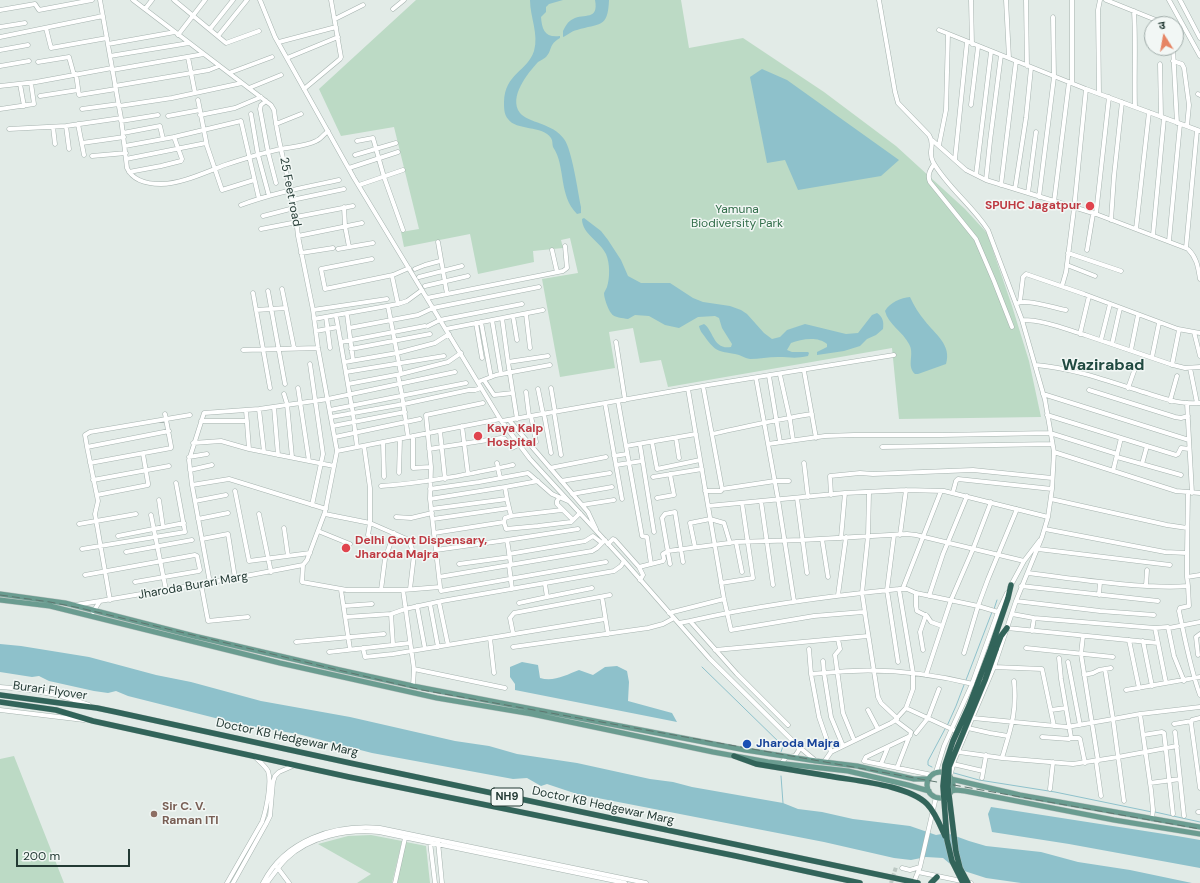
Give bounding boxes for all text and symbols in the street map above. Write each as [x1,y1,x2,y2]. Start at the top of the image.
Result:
north arrow [1144,16,1184,56]
text: उ [1157,18,1166,33]
street label: 25 Feet road [276,156,304,228]
place label: SPUHC Jagatpur [985,199,1081,213]
marker: SPUHC Jagatpur [1084,200,1096,212]
park label: Yamuna Biodiversity Park [691,203,783,231]
district label: Wazirabad [1061,356,1145,376]
place label: Kaya Kalp Hospital [487,422,543,450]
marker: Kaya Kalp Hospital [472,430,484,442]
place label: Delhi Govt Dispensary, Jharoda Majra [355,534,487,562]
marker: Delhi Govt Dispensary, Jharoda Majra [340,542,352,554]
street label: Jharoda Burari Marg [137,569,249,603]
street label: Burari Flyover [12,679,88,703]
street label: Doctor KB Hedgewar Marg [215,716,359,760]
place label: Jharoda Majra [756,737,840,751]
marker: Jharoda Majra [741,738,753,750]
street label: Doctor KB Hedgewar Marg [531,784,675,828]
road number: NH9 [491,788,523,806]
place label: Sir C. V. Raman ITI [162,800,219,828]
marker: Sir C. V. Raman ITI [149,809,159,819]
scale bar [18,841,132,867]
text: 200 m [23,848,60,864]

